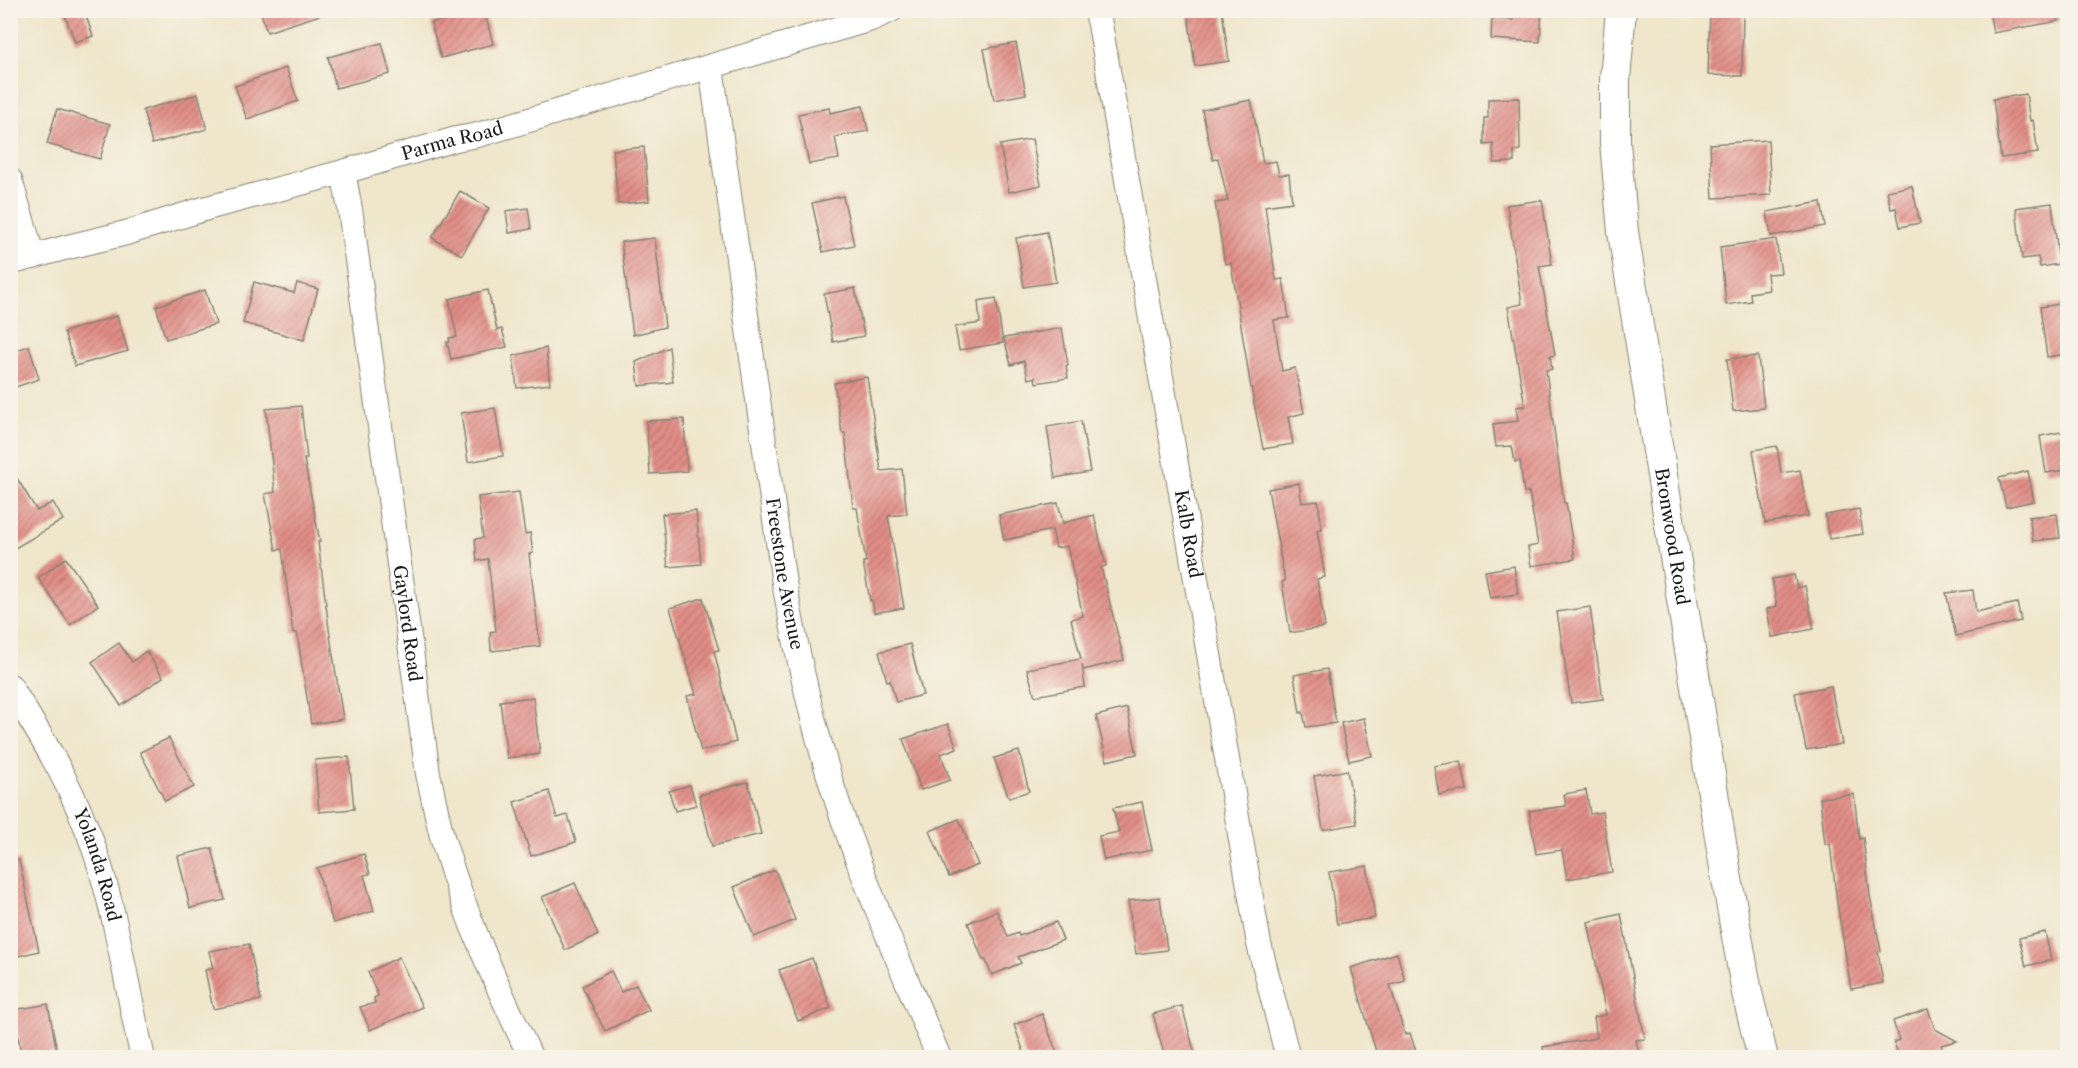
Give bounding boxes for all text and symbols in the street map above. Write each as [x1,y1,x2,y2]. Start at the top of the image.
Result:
street label: Parma Road [399,117,506,165]
street label: Bronwood Road [1650,466,1694,607]
street label: Kalb Road [1170,488,1207,580]
street label: Freestone Avenue [761,496,808,652]
street label: Gaylord Road [388,564,426,683]
street label: Yolanda Road [68,804,125,924]

